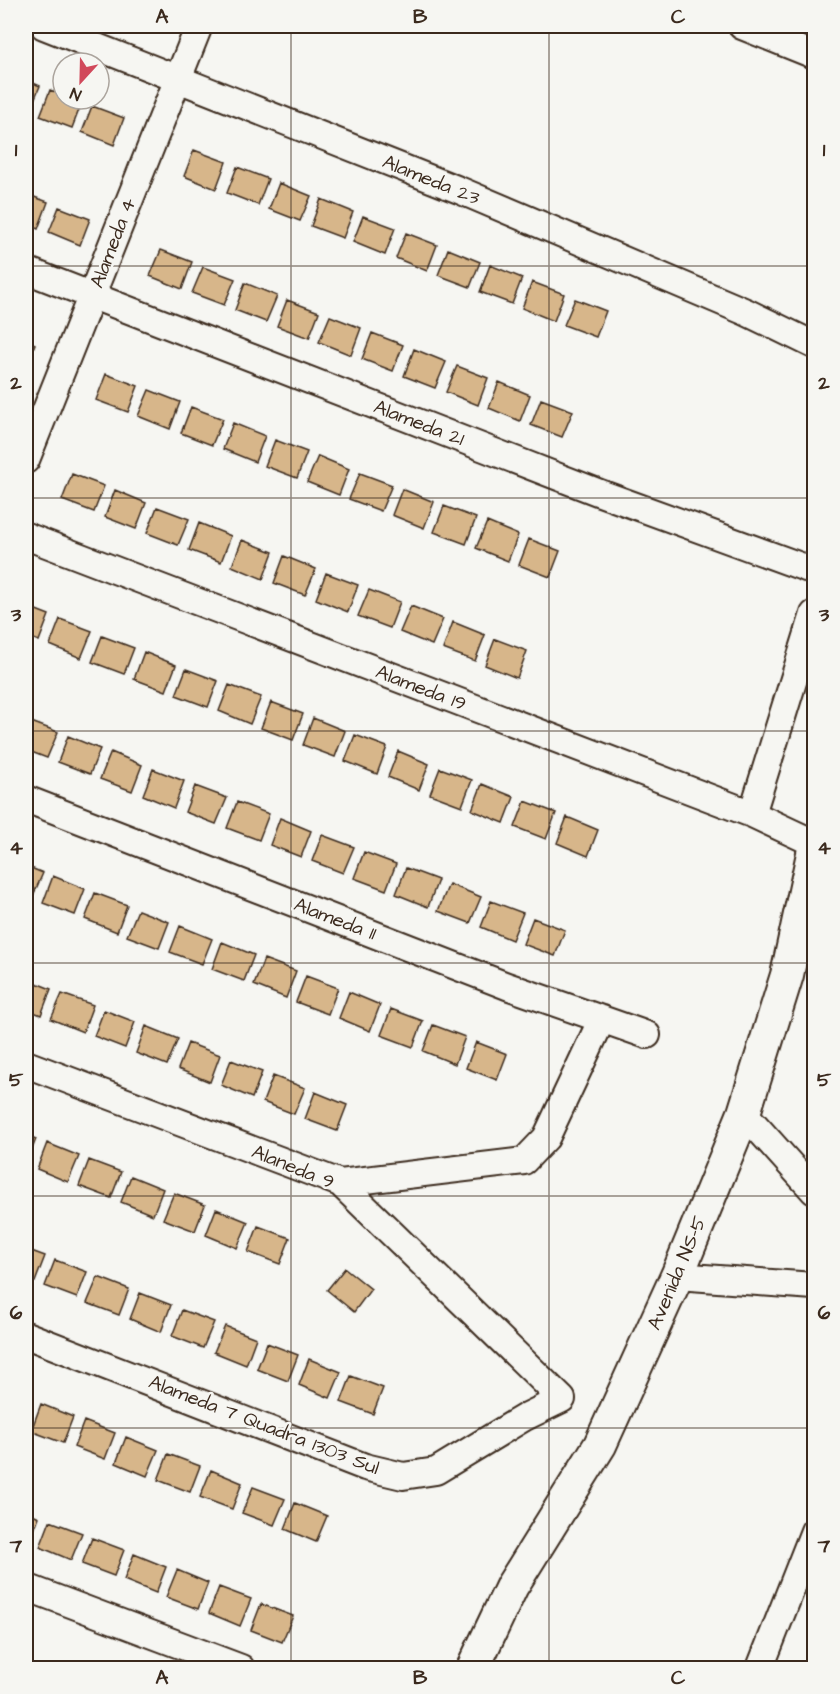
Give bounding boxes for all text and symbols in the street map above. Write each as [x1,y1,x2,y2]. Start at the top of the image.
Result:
text: A [156,3,169,31]
text: B [413,3,428,31]
text: C [671,3,686,31]
north arrow [51,51,111,111]
text: N [67,82,85,106]
text: 1 [15,136,18,164]
text: 1 [823,136,826,164]
street label: Alameda 23 [378,148,484,212]
street label: Alameda 4 [83,193,143,292]
text: 2 [9,369,22,397]
text: 2 [817,369,830,397]
street label: Alameda 21 [370,393,469,453]
text: 3 [10,601,22,629]
text: 3 [818,601,830,629]
street label: Alameda 19 [372,658,470,718]
text: 4 [9,834,23,862]
text: 4 [817,834,831,862]
street label: Alameda 11 [290,891,381,948]
text: 5 [9,1066,24,1094]
text: 5 [817,1066,832,1094]
street label: Alaneda 9 [248,1138,338,1196]
street label: Avenida NS-5 [640,1212,714,1334]
text: 6 [10,1299,23,1327]
text: 6 [818,1299,831,1327]
street label: Alameda 7 Quadra 1303 Sul [145,1368,383,1482]
text: 7 [9,1532,23,1560]
text: 7 [817,1532,831,1560]
text: A [156,1664,169,1692]
text: B [413,1664,428,1692]
text: C [671,1664,686,1692]

